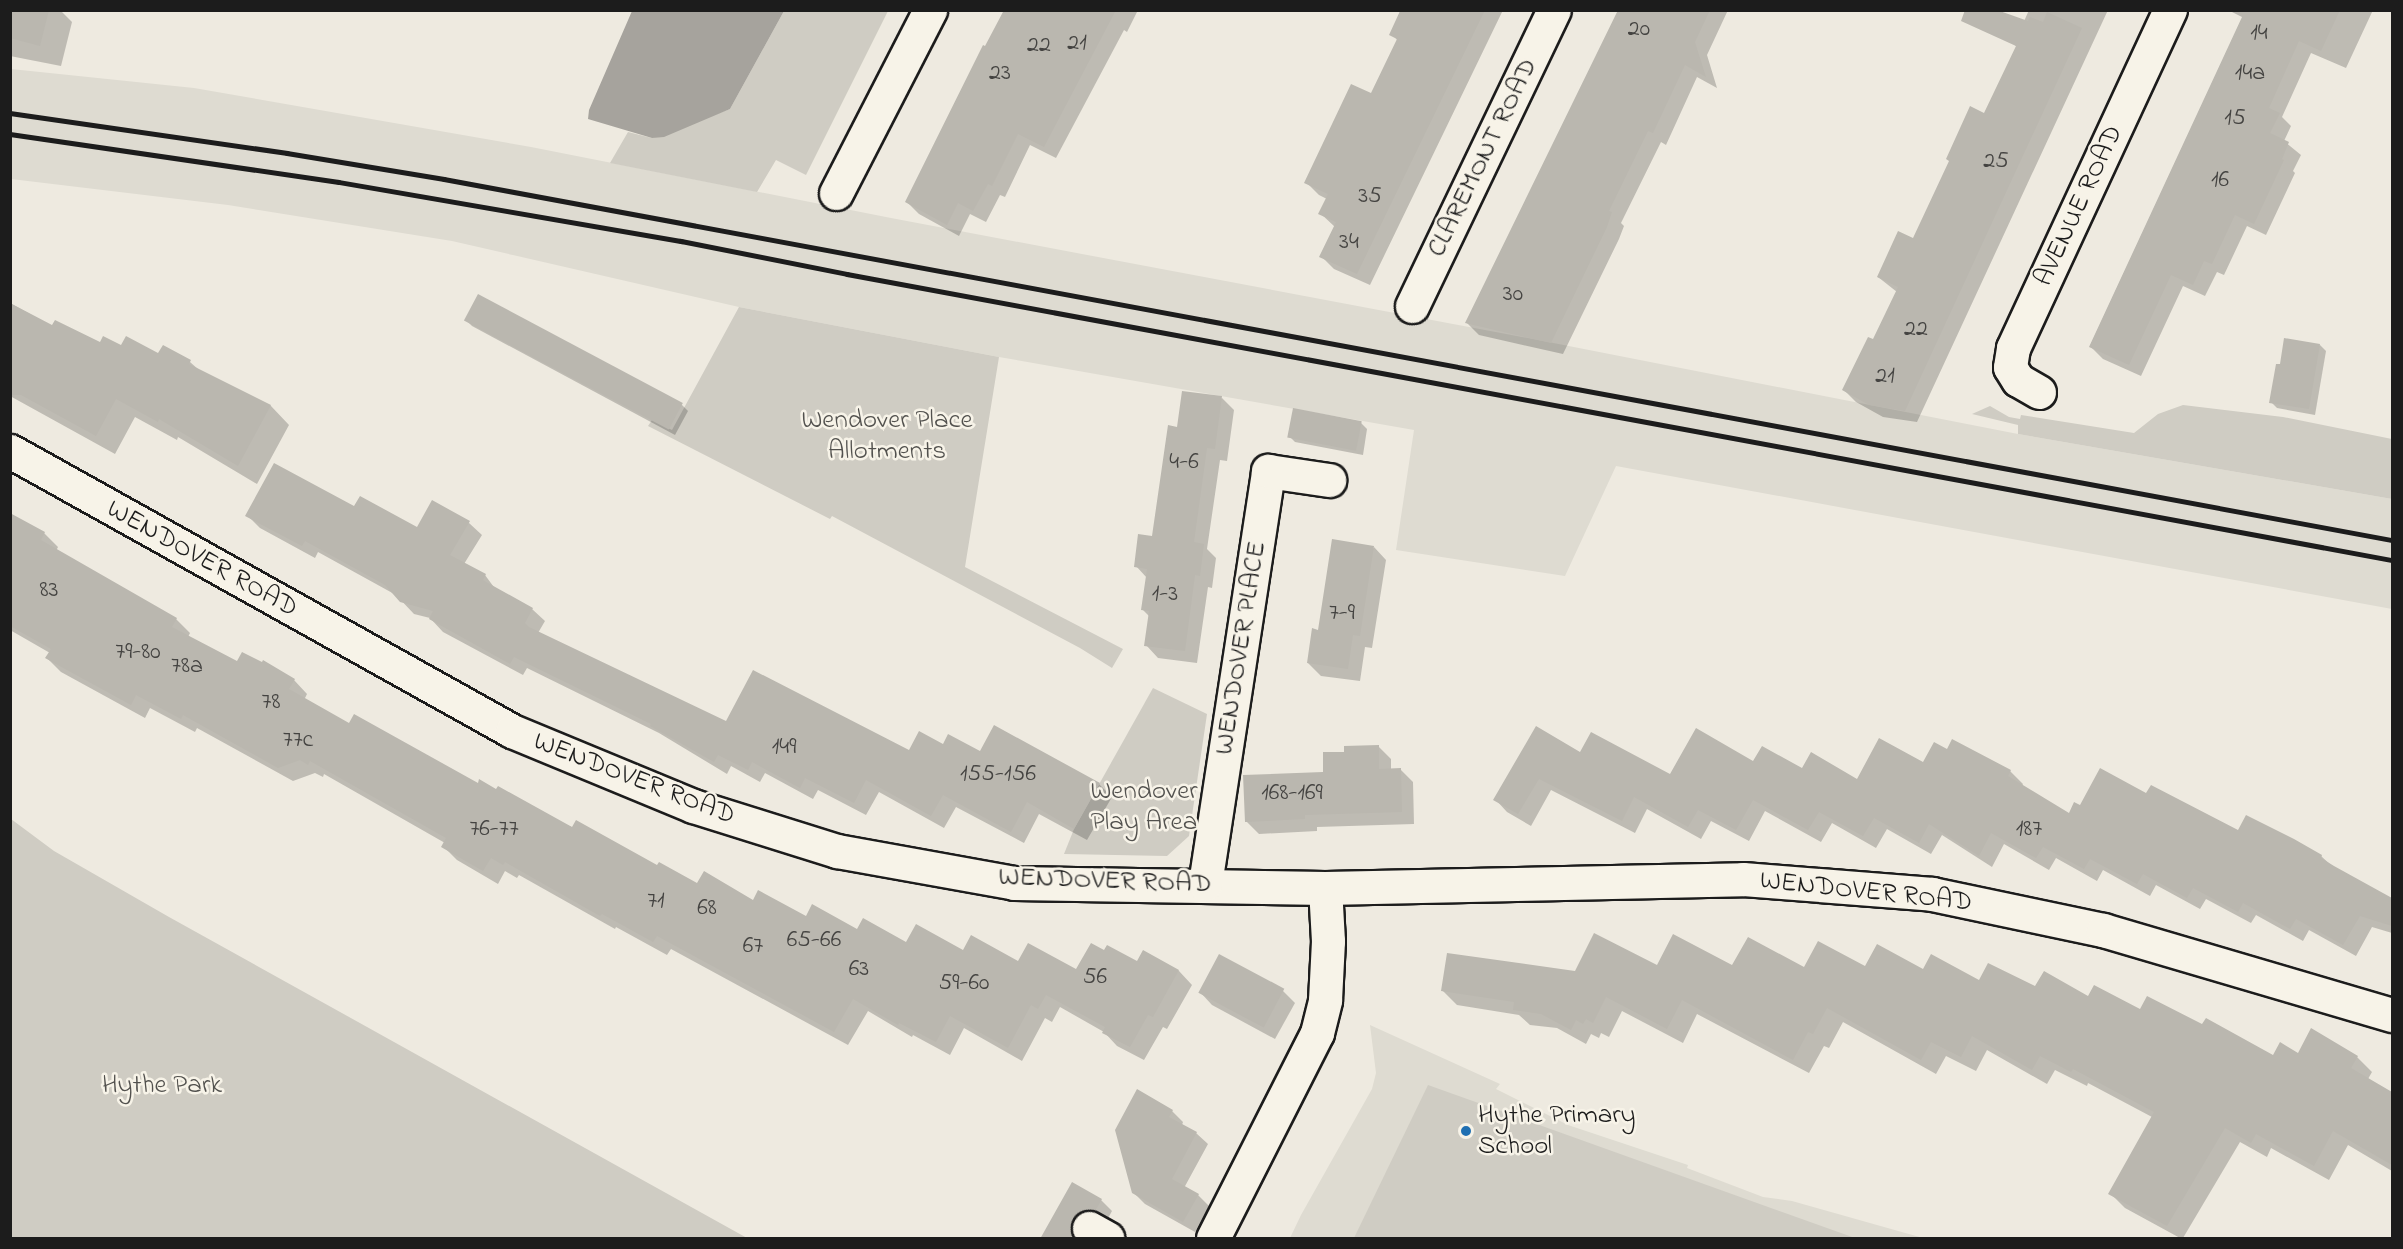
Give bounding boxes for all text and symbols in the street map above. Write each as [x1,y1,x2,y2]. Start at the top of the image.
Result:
house number: 20 [1628,16,1650,44]
house number: 14 [2250,20,2268,48]
house number: 21 [1067,30,1087,58]
house number: 22 [1027,32,1051,60]
street label: CLAREMONT ROAD [1421,54,1545,262]
house number: 23 [989,60,1011,88]
house number: 14a [2235,60,2265,88]
house number: 15 [2224,105,2246,133]
street label: AVENUE ROAD [2028,121,2130,291]
house number: 25 [1983,148,2009,176]
house number: 16 [2211,167,2229,195]
house number: 35 [1358,183,1382,211]
house number: 34 [1339,229,1359,257]
house number: 30 [1503,281,1523,309]
house number: 22 [1904,316,1928,344]
house number: 21 [1875,363,1895,391]
park label: Wendover Place Allotments [801,404,973,467]
house number: 4-6 [1169,449,1199,477]
street label: WENDOVER ROAD [101,493,303,625]
street label: WENDOVER PLACE [1208,539,1274,757]
house number: 83 [40,577,58,605]
house number: 1-3 [1152,581,1178,609]
house number: 7-9 [1329,600,1355,628]
house number: 79-80 [115,639,161,667]
house number: 78a [171,653,203,681]
house number: 78 [262,689,280,717]
street label: WENDOVER ROAD [529,726,739,832]
house number: 77c [283,727,313,755]
house number: 149 [772,734,796,762]
house number: 155-156 [960,761,1036,789]
park label: Wendover Play Area [1090,775,1198,838]
house number: 168-169 [1261,780,1323,808]
house number: 76-77 [469,816,519,844]
house number: 187 [2016,816,2042,844]
street label: WENDOVER ROAD [998,861,1212,901]
street label: WENDOVER ROAD [1758,865,1974,919]
house number: 71 [647,888,665,916]
house number: 68 [697,895,717,923]
house number: 65-66 [787,927,841,955]
house number: 67 [743,933,763,961]
house number: 63 [849,956,869,984]
house number: 56 [1083,964,1107,992]
house number: 59-60 [939,970,989,998]
park label: Hythe Park [102,1070,222,1102]
place label: Hythe Primary School [1478,1099,1636,1162]
marker: Hythe Primary School [1459,1124,1473,1138]

